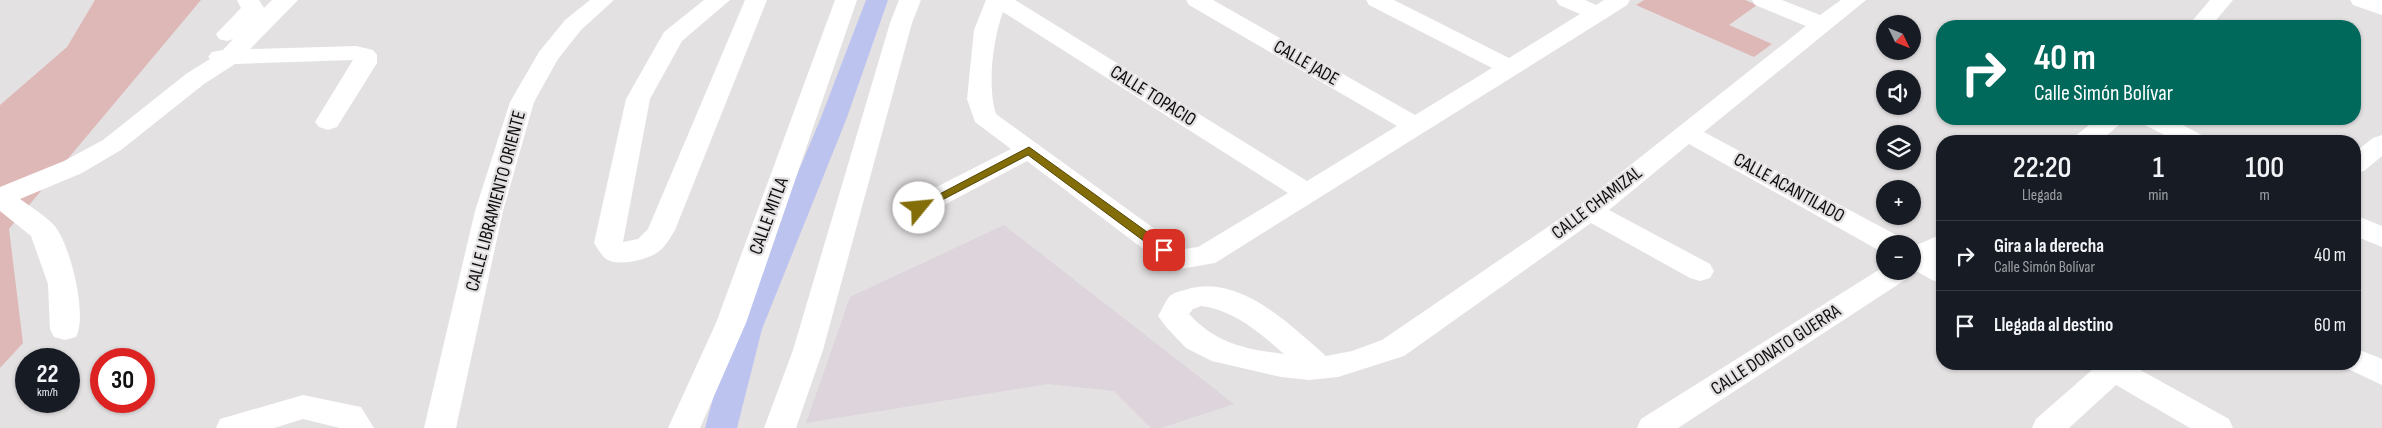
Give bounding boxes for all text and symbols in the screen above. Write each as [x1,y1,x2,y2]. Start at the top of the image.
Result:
north arrow [1876,15,1921,60]
map controls [1876,15,1921,280]
street label: CALLE JADE [1269,35,1343,91]
text: 40 m [2034,37,2096,80]
icon: right [1951,40,2016,105]
street label: CALLE TOPACIO [1106,61,1200,131]
button: sound [1876,70,1921,115]
text: Calle Simón Bolívar [2034,80,2173,107]
street label: CALLE LIBRAMIENTO ORIENTE [461,108,531,294]
button: layers [1876,125,1921,170]
street label: CALLE ACANTILADO [1730,148,1848,228]
text: 22:20 [2013,150,2071,186]
text: 1 [2153,150,2164,186]
text: 100 [2245,150,2284,186]
street label: CALLE CHAMIZAL [1547,161,1647,245]
street label: CALLE MITLA [744,173,794,258]
button: + [1876,180,1921,225]
position arrow [892,181,944,233]
text: Llegada [2022,186,2062,205]
text: min [2148,186,2168,205]
text: m [2260,186,2270,205]
pin [1143,229,1185,271]
button: − [1876,235,1921,280]
text: Gira a la derecha [1994,235,2104,258]
icon: arrive [1150,236,1178,264]
icon: right [1951,242,1979,270]
text: 40 m [2314,244,2346,267]
text: Calle Simón Bolívar [1994,258,2095,277]
street label: CALLE DONATO GUERRA [1707,299,1846,401]
icon: arrive [1951,312,1979,340]
text: Llegada al destino [1994,314,2113,337]
text: 60 m [2314,314,2346,337]
speed limit sign: 30 [90,348,155,413]
text: 22 [37,359,58,390]
text: km/h [37,385,58,400]

